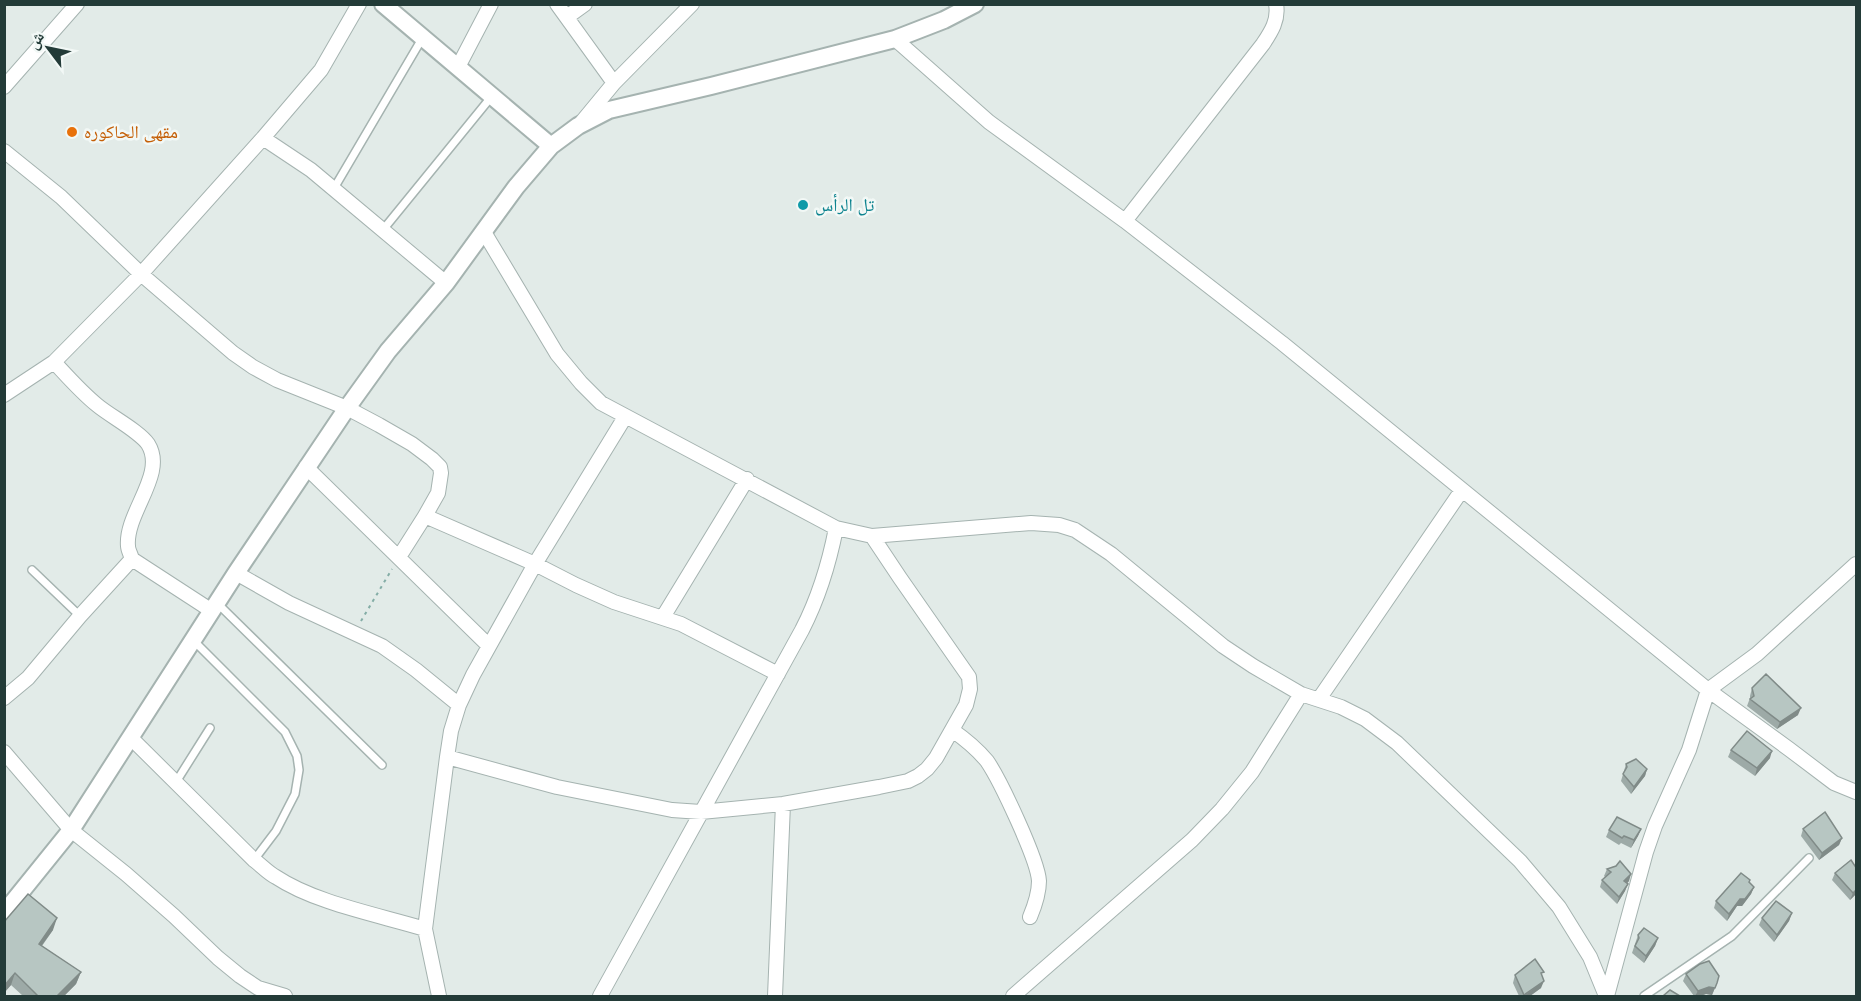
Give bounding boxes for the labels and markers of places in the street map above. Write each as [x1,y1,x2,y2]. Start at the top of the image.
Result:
place label: مقهى الحاكوره [84,121,178,143]
marker: مقهى الحاكوره [65,125,79,139]
place label: تل الرأس [815,194,874,216]
marker: تل الرأس [796,198,810,212]

